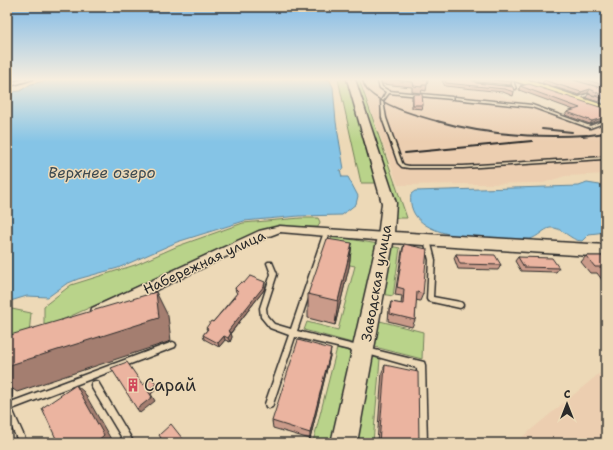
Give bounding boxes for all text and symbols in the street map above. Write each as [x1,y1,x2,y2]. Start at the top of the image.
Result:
water label: Верхнее озеро [48,163,156,183]
street label: Заводская улица [357,223,395,343]
street label: Набережная улица [140,226,268,298]
place label: Сарай [144,374,196,396]
building icon: Сарай [125,377,141,393]
north arrow [547,384,587,424]
text: С [564,387,571,402]

